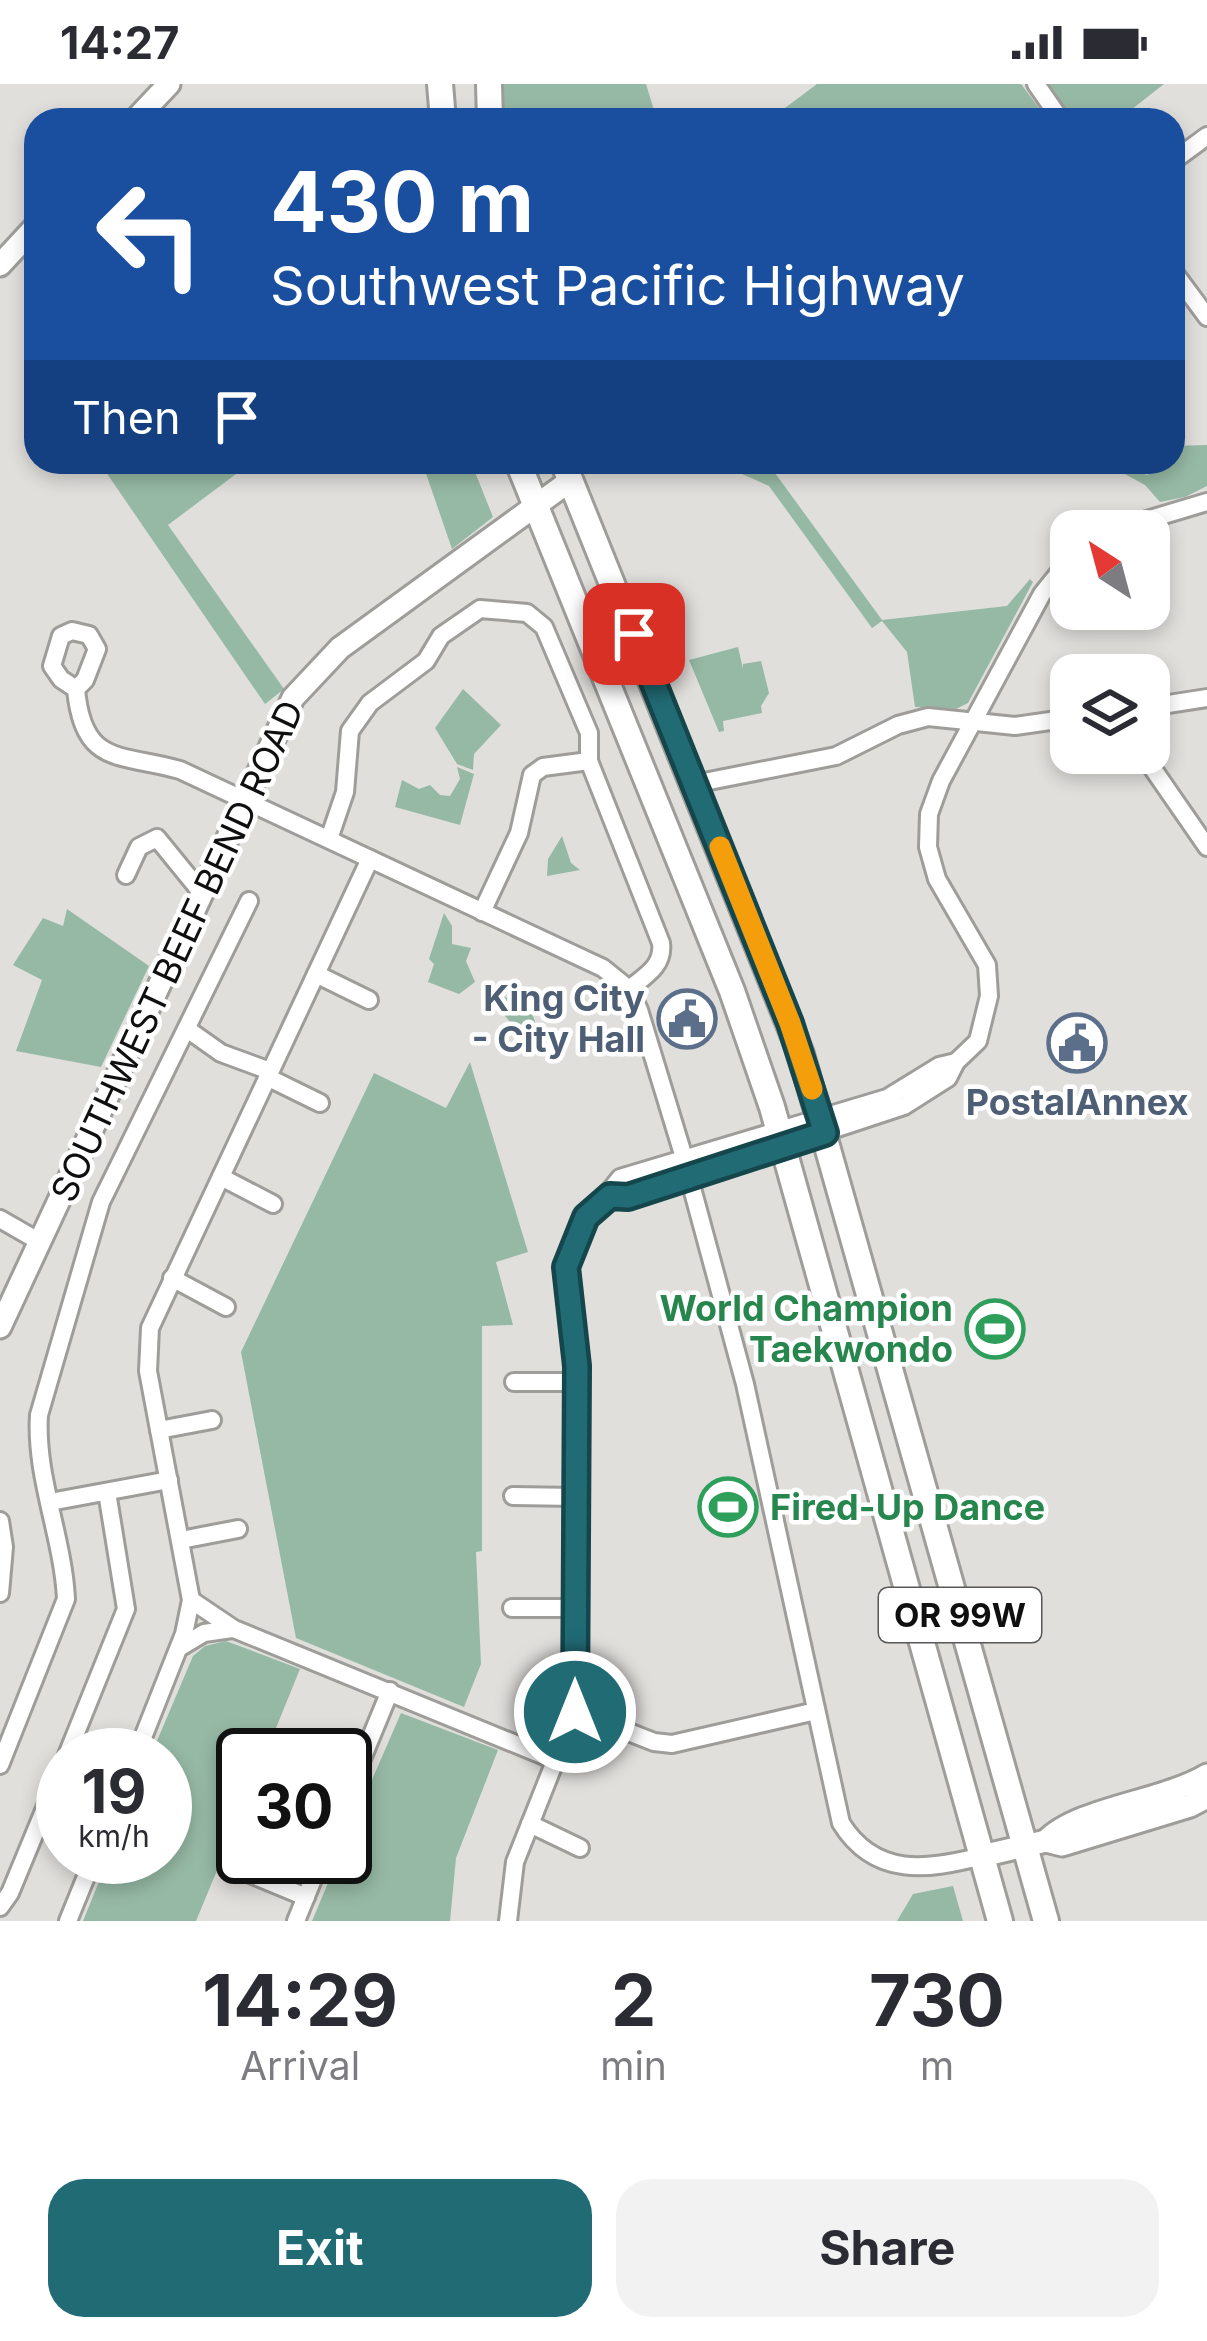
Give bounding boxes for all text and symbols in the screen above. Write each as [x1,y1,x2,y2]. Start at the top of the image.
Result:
text: 14:27 [60,15,179,70]
text: 430 m [270,151,534,252]
icon: left [72,156,228,312]
text: Southwest Pacific Highway [270,253,965,318]
icon: arrive [204,384,270,450]
text: Then [72,390,180,445]
north arrow [1050,510,1170,630]
map controls [1050,510,1170,774]
pin [583,583,685,685]
icon: arrive [601,601,667,667]
button: layers [1050,654,1170,774]
street label: SOUTHWEST BEEF BEND ROAD [41,693,313,1209]
place label: King City - City Hall [472,976,645,1061]
public building icon: King City - City Hall [656,988,718,1050]
public building icon: PostalAnnex [1046,1012,1108,1074]
place label: PostalAnnex [966,1080,1188,1124]
place label: World Champion Taekwondo [659,1286,953,1371]
sports icon: World Champion Taekwondo [964,1298,1026,1360]
sports icon: Fired-Up Dance [697,1476,759,1538]
place label: Fired-Up Dance [770,1485,1045,1529]
road number: OR 99W [879,1588,1041,1642]
position arrow [512,1649,638,1775]
speed limit sign: 30 [216,1728,372,1884]
text: 19 [82,1755,146,1827]
text: km/h [78,1818,150,1854]
text: 14:29 [202,1956,398,2043]
text: 2 [611,1956,656,2043]
text: 730 [869,1956,1005,2043]
text: Arrival [240,2042,360,2089]
text: min [600,2042,667,2089]
text: m [920,2042,954,2089]
button: Exit [48,2179,592,2317]
button: Share [616,2179,1159,2317]

